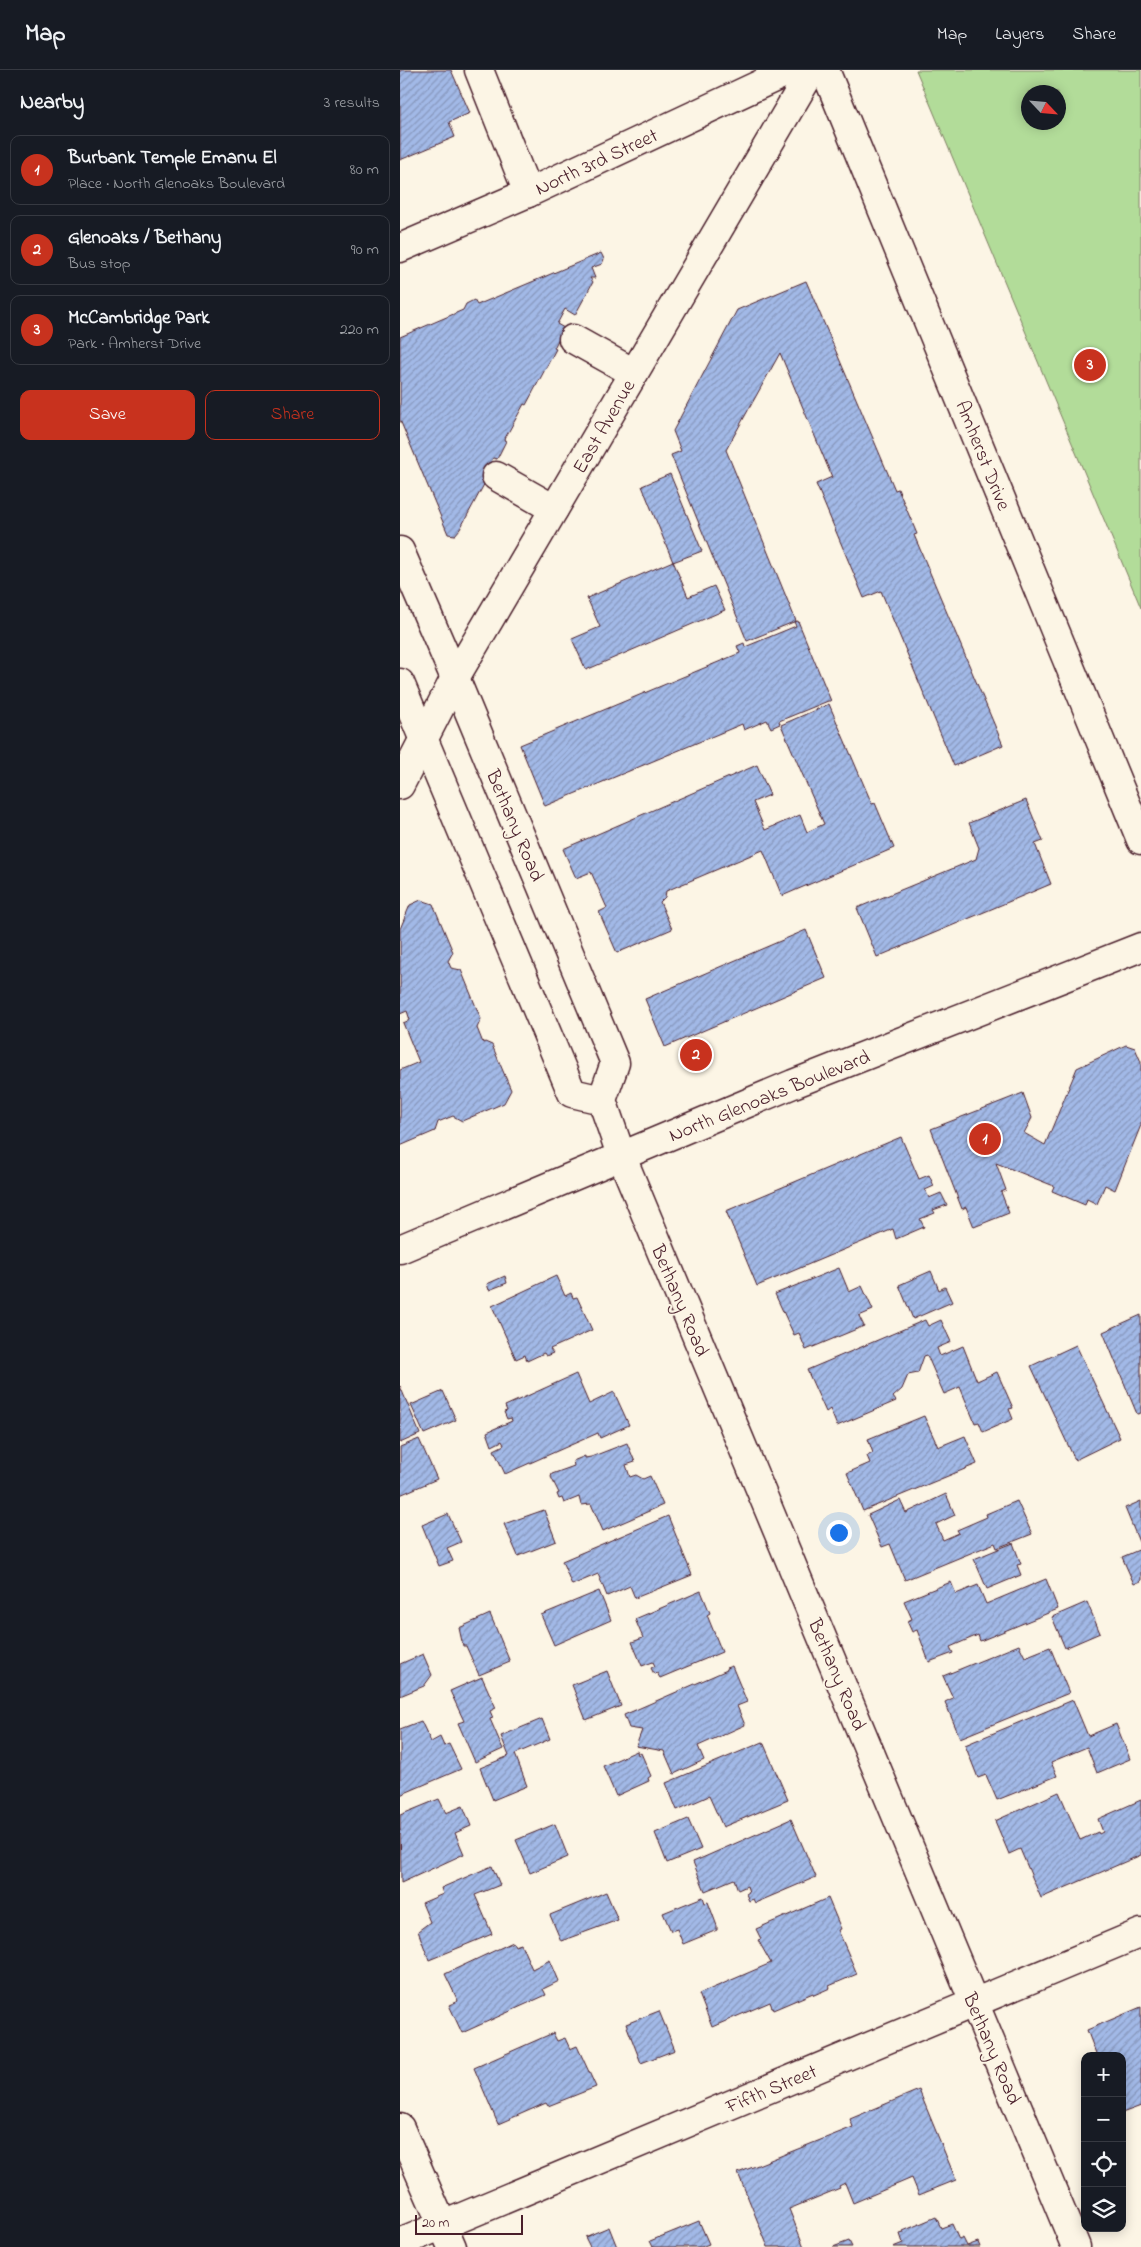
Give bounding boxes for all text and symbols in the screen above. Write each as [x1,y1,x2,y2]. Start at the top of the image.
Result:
text: Map [25,17,66,52]
text: Map [937,22,967,48]
text: Layers [995,22,1045,48]
text: Share [1073,22,1116,48]
north arrow [1021,85,1066,130]
text: Nearby [20,88,84,118]
text: 3 results [324,91,380,115]
street label: North 3rd Street [531,122,663,204]
text: Burbank Temple Emanu El [68,145,277,172]
text: 1 [34,158,40,182]
text: 80 m [350,158,379,182]
text: Place · North Glenoaks Boulevard [68,172,285,196]
text: Glenoaks / Bethany [68,225,221,252]
text: 2 [33,238,41,262]
text: 90 m [351,238,379,262]
text: Bus stop [68,252,131,276]
text: McCambridge Park [68,305,210,332]
text: 3 [34,318,40,342]
text: 220 m [340,318,379,342]
text: Park · Amherst Drive [68,332,201,356]
pin: 3 [1074,346,1106,384]
street label: East Avenue [566,375,644,480]
button: Save [20,390,195,440]
button: Share [205,390,380,440]
street label: Amherst Drive [946,397,1017,515]
street label: Bethany Road [477,765,550,886]
pin: 2 [680,1036,712,1074]
street label: North Glenoaks Boulevard [665,1044,875,1151]
pin: 1 [969,1120,1001,1158]
street label: Bethany Road [642,1240,715,1361]
your location [826,1520,852,1546]
street label: Bethany Road [799,1614,872,1735]
street label: Bethany Road [954,1988,1027,2109]
map controls [1081,2052,1126,2232]
button: + [1081,2052,1126,2097]
street label: Fifth Street [721,2058,822,2123]
button: − [1081,2097,1126,2142]
button: locate [1081,2142,1126,2187]
button: layers [1081,2187,1126,2232]
scale bar [415,2212,522,2235]
text: 20 m [422,2213,449,2234]

